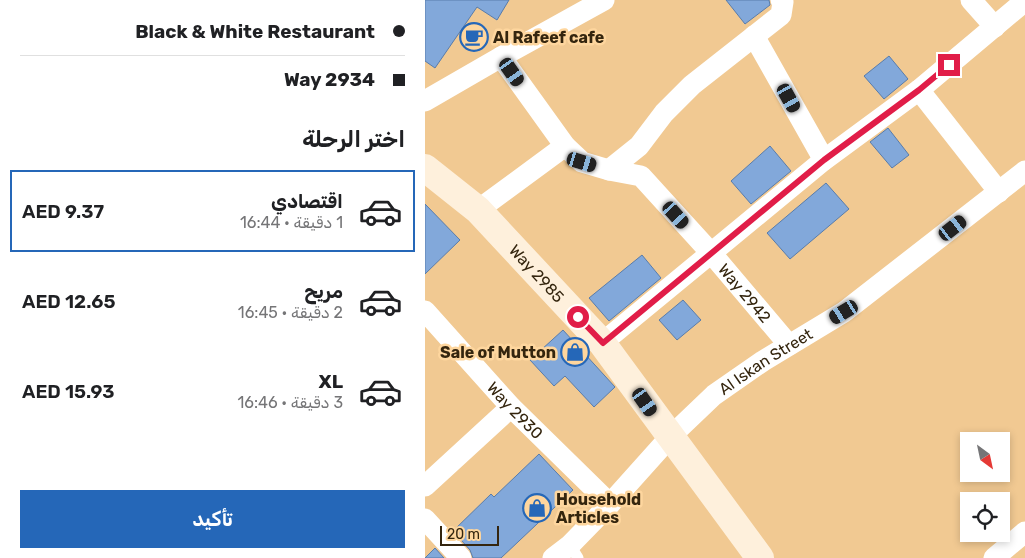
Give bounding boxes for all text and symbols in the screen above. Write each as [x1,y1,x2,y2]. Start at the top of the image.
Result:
text: Black & White Restaurant [135,20,375,43]
cafe icon: Al Rafeef cafe [459,22,489,52]
place label: Al Rafeef cafe [493,28,604,47]
route end [938,54,960,76]
car [497,55,526,89]
text: Way 2934 [284,68,375,91]
car [775,81,802,115]
text: اختر الرحلة [302,126,405,153]
car [565,150,598,174]
icon: car [358,189,403,234]
text: اقتصادي [271,190,343,213]
car [660,199,691,231]
text: AED 9.37 [22,200,104,223]
text: 1 دقيقة · 16:44 [240,213,343,232]
car [936,213,969,243]
street label: Way 2985 [505,241,568,306]
street label: Way 2942 [714,260,775,327]
icon: car [358,279,403,324]
text: مريح [304,280,343,303]
text: AED 12.65 [22,290,115,313]
car [827,298,860,326]
text: 2 دقيقة · 16:45 [238,303,343,322]
route start [567,306,589,328]
street label: Al Iskan Street [715,324,816,399]
shop icon: Sale of Mutton [560,337,590,367]
place label: Sale of Mutton [440,343,556,362]
icon: car [358,369,403,414]
text: XL [319,370,343,393]
street label: Way 2930 [483,378,547,443]
text: AED 15.93 [22,380,115,403]
car [630,385,659,419]
text: 3 دقيقة · 16:46 [237,393,343,412]
north arrow [960,432,1010,482]
map controls [960,432,1010,542]
button: تأكيد [20,490,405,548]
place label: Household Articles [556,490,641,527]
button: locate [960,492,1010,542]
shop icon: Household Articles [522,493,552,523]
scale bar [440,523,499,546]
text: 20 m [447,526,480,543]

